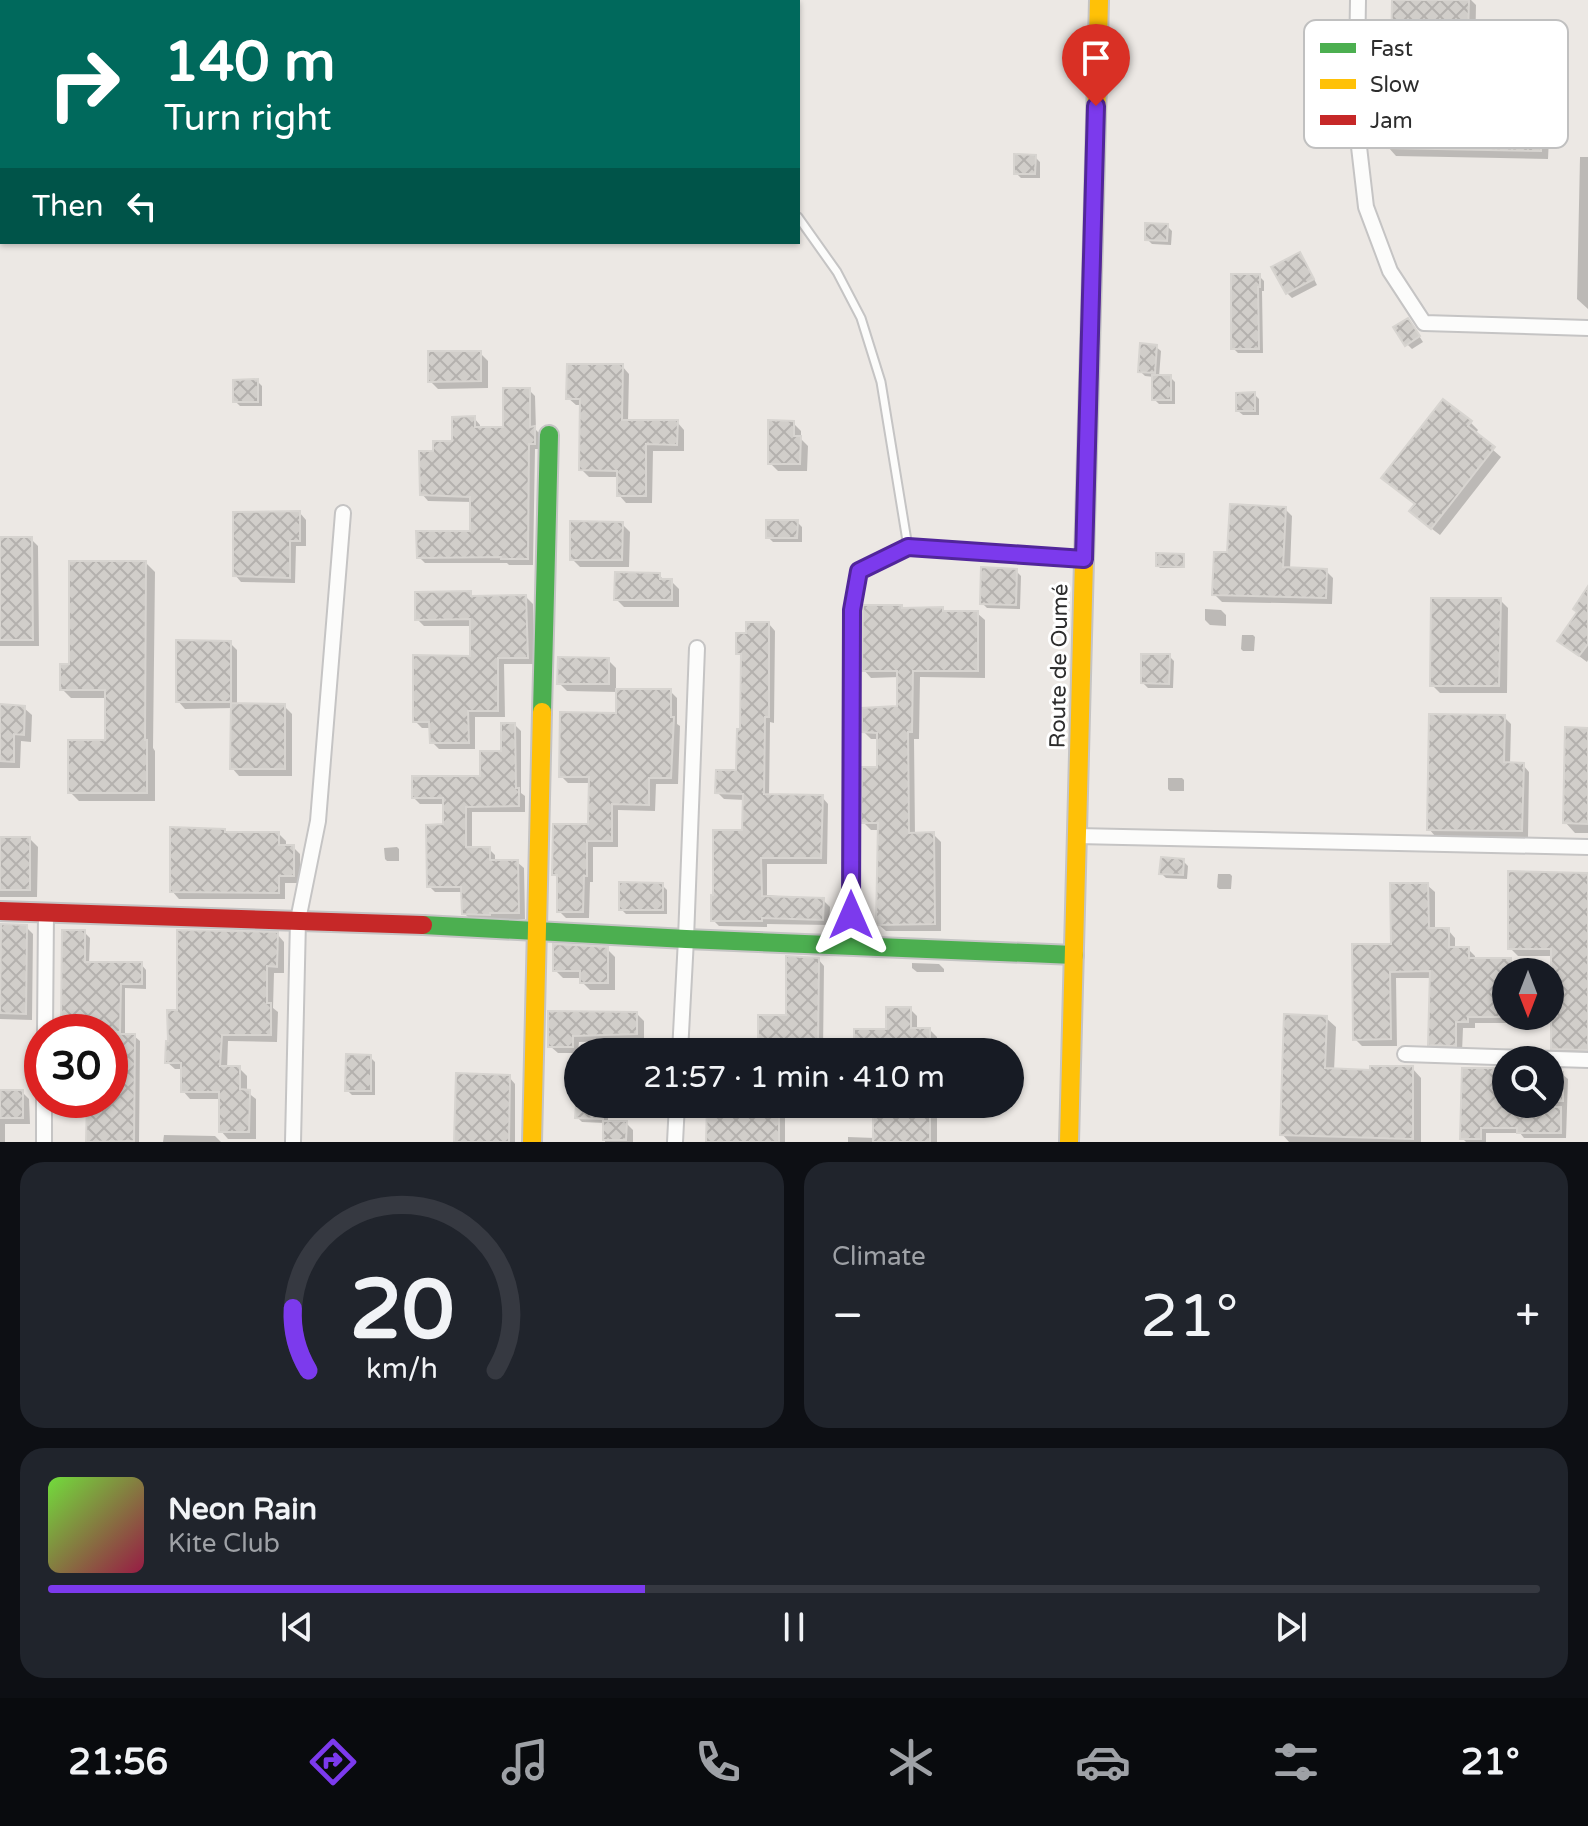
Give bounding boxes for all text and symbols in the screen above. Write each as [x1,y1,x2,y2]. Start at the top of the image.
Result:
legend [1304,20,1568,148]
pin [1062,24,1130,106]
text: 140 m [164,29,335,96]
icon: right [32,32,136,136]
icon: arrive [1074,36,1118,80]
text: Fast [1370,36,1413,62]
text: Slow [1370,72,1420,98]
text: Turn right [164,97,331,140]
text: Jam [1370,108,1413,134]
icon: left [120,184,164,228]
text: Then [32,188,104,225]
street label: Route de Oumé [1045,583,1073,749]
position arrow [809,873,893,957]
north arrow [1492,958,1564,1030]
map controls [1492,958,1564,1118]
speed limit sign: 30 [24,1014,128,1118]
button: search [1492,1046,1564,1118]
text: 21:57 · 1 min · 410 m [643,1059,945,1096]
text: Climate [832,1241,926,1272]
text: 20 [350,1261,454,1361]
text: 21° [1140,1281,1238,1353]
text: − [832,1290,863,1343]
text: + [1515,1290,1540,1343]
text: km/h [366,1352,438,1386]
text: Neon Rain [168,1491,317,1528]
text: Kite Club [168,1528,280,1559]
icon: previous [275,1605,319,1649]
icon: pause [772,1605,816,1649]
icon: next [1269,1605,1313,1649]
icon: directions [305,1734,361,1790]
icon: music [497,1734,553,1790]
icon: phone [690,1734,746,1790]
icon: climate [883,1734,939,1790]
icon: car [1075,1734,1131,1790]
icon: filters [1268,1734,1324,1790]
text: 21:56 [68,1741,168,1784]
text: 21° [1461,1741,1520,1784]

